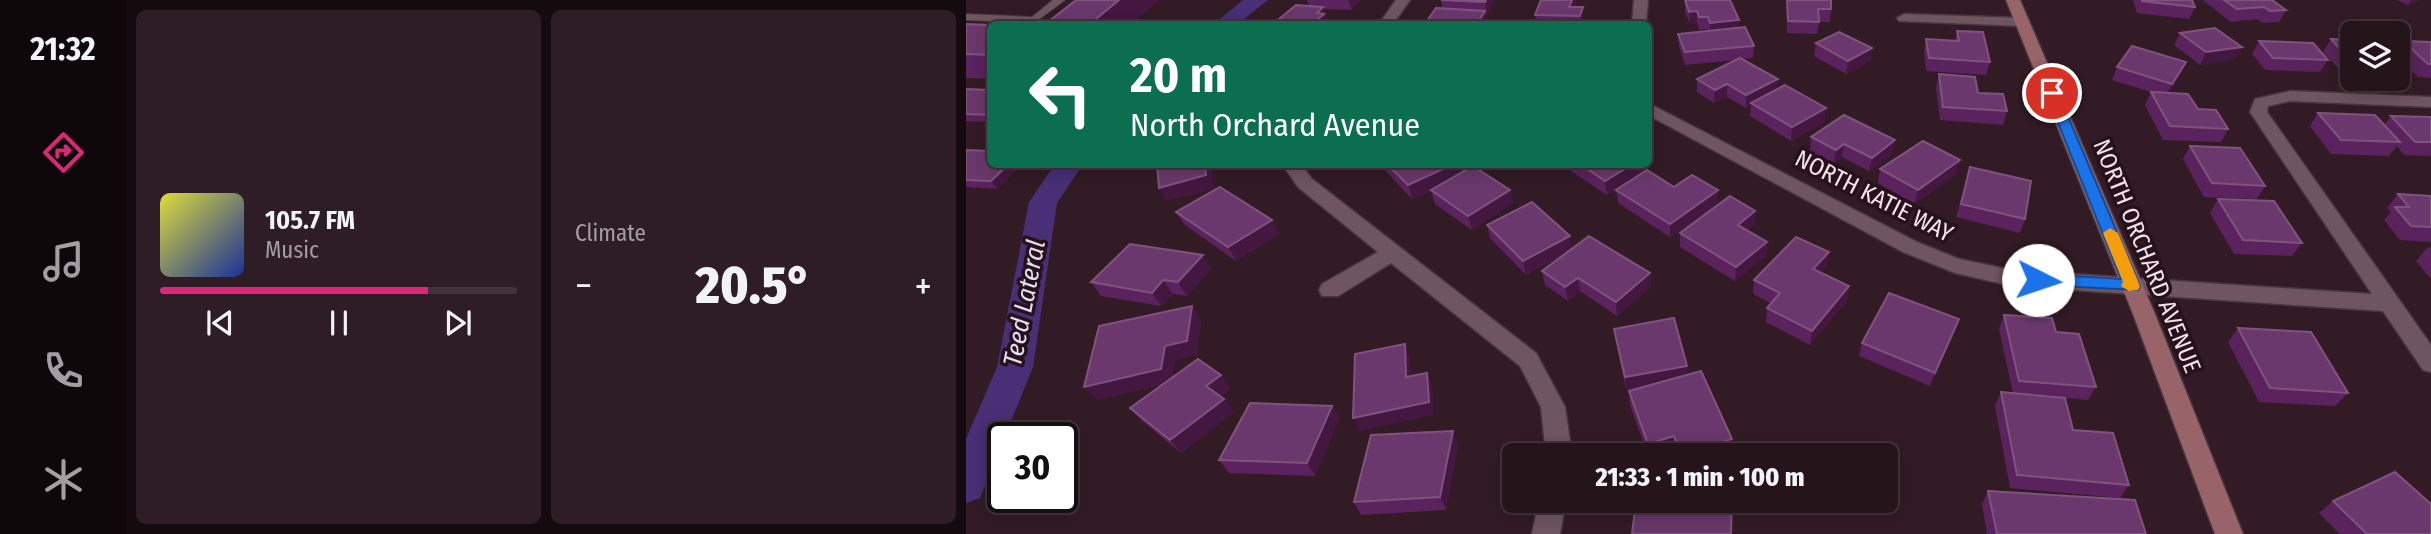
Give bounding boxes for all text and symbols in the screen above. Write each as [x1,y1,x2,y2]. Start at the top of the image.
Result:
map controls [2340,21,2410,91]
button: layers [2340,21,2410,91]
text: 21:32 [30,30,96,68]
text: 20 m [1130,46,1227,105]
icon: left [1015,49,1106,140]
pin [2022,63,2082,123]
icon: arrive [2033,74,2071,112]
text: North Orchard Avenue [1130,106,1420,144]
icon: directions [39,128,88,177]
street label: NORTH ORCHARD AVENUE [2087,135,2207,377]
street label: NORTH KATIE WAY [1790,144,1958,248]
text: 105.7 FM [265,205,355,236]
text: Climate [575,219,646,247]
text: Music [265,236,319,264]
icon: music [39,237,88,286]
water label: Teed Lateral [997,237,1052,369]
position arrow [2001,243,2075,317]
text: 20.5° [696,254,811,317]
text: − [575,263,592,309]
text: + [915,263,932,309]
icon: previous [201,304,239,342]
icon: pause [320,304,358,342]
icon: next [439,304,477,342]
icon: phone [39,346,88,395]
speed limit sign: 30 [987,422,1078,513]
icon: climate [39,455,88,504]
text: 21:33 · 1 min · 100 m [1596,462,1804,493]

